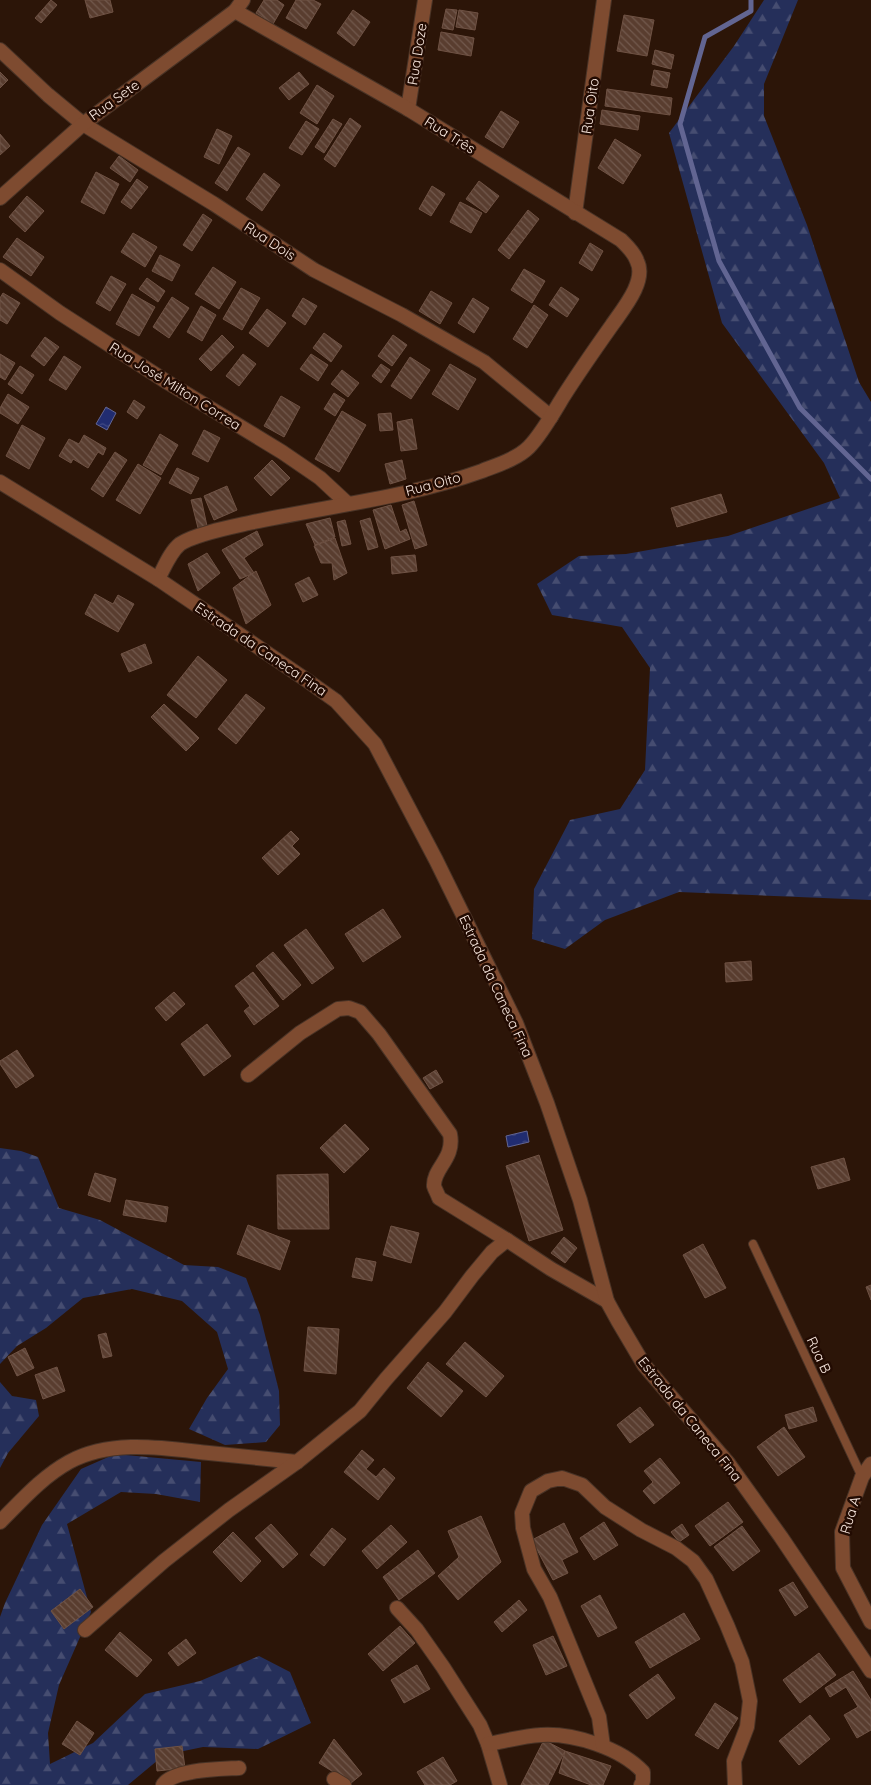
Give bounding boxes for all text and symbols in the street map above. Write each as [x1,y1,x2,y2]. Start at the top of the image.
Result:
street label: Rua Doze [403,22,431,86]
street label: Rua Sete [85,76,143,124]
street label: Rua Oito [577,77,603,135]
street label: Rua Três [421,112,479,158]
street label: Rua Dois [241,218,299,264]
street label: Rua José Milton Correa [106,338,244,434]
street label: Rua Oito [403,468,463,500]
street label: Estrada da Caneca Fina [192,598,330,700]
street label: Estrada da Caneca Fina [455,912,537,1060]
street label: Rua B [803,1334,835,1376]
street label: Estrada da Caneca Fina [634,1353,746,1485]
street label: Rua A [836,1494,864,1536]

